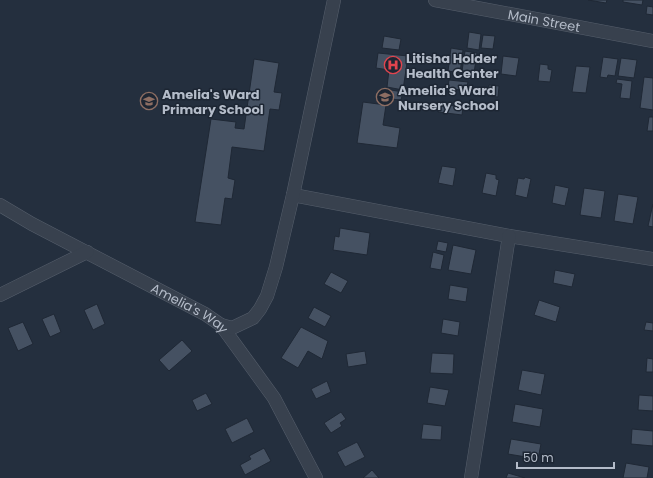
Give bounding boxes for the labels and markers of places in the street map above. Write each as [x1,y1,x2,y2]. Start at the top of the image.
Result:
place label: Litisha Holder Health Center [406,49,499,83]
hospital icon: Litisha Holder Health Center [383,55,403,75]
place label: Amelia's Ward Nursery School [398,81,499,115]
place label: Amelia's Ward Primary School [162,85,264,119]
school or university icon: Amelia's Ward Nursery School [375,87,395,107]
school or university icon: Amelia's Ward Primary School [139,91,159,111]

